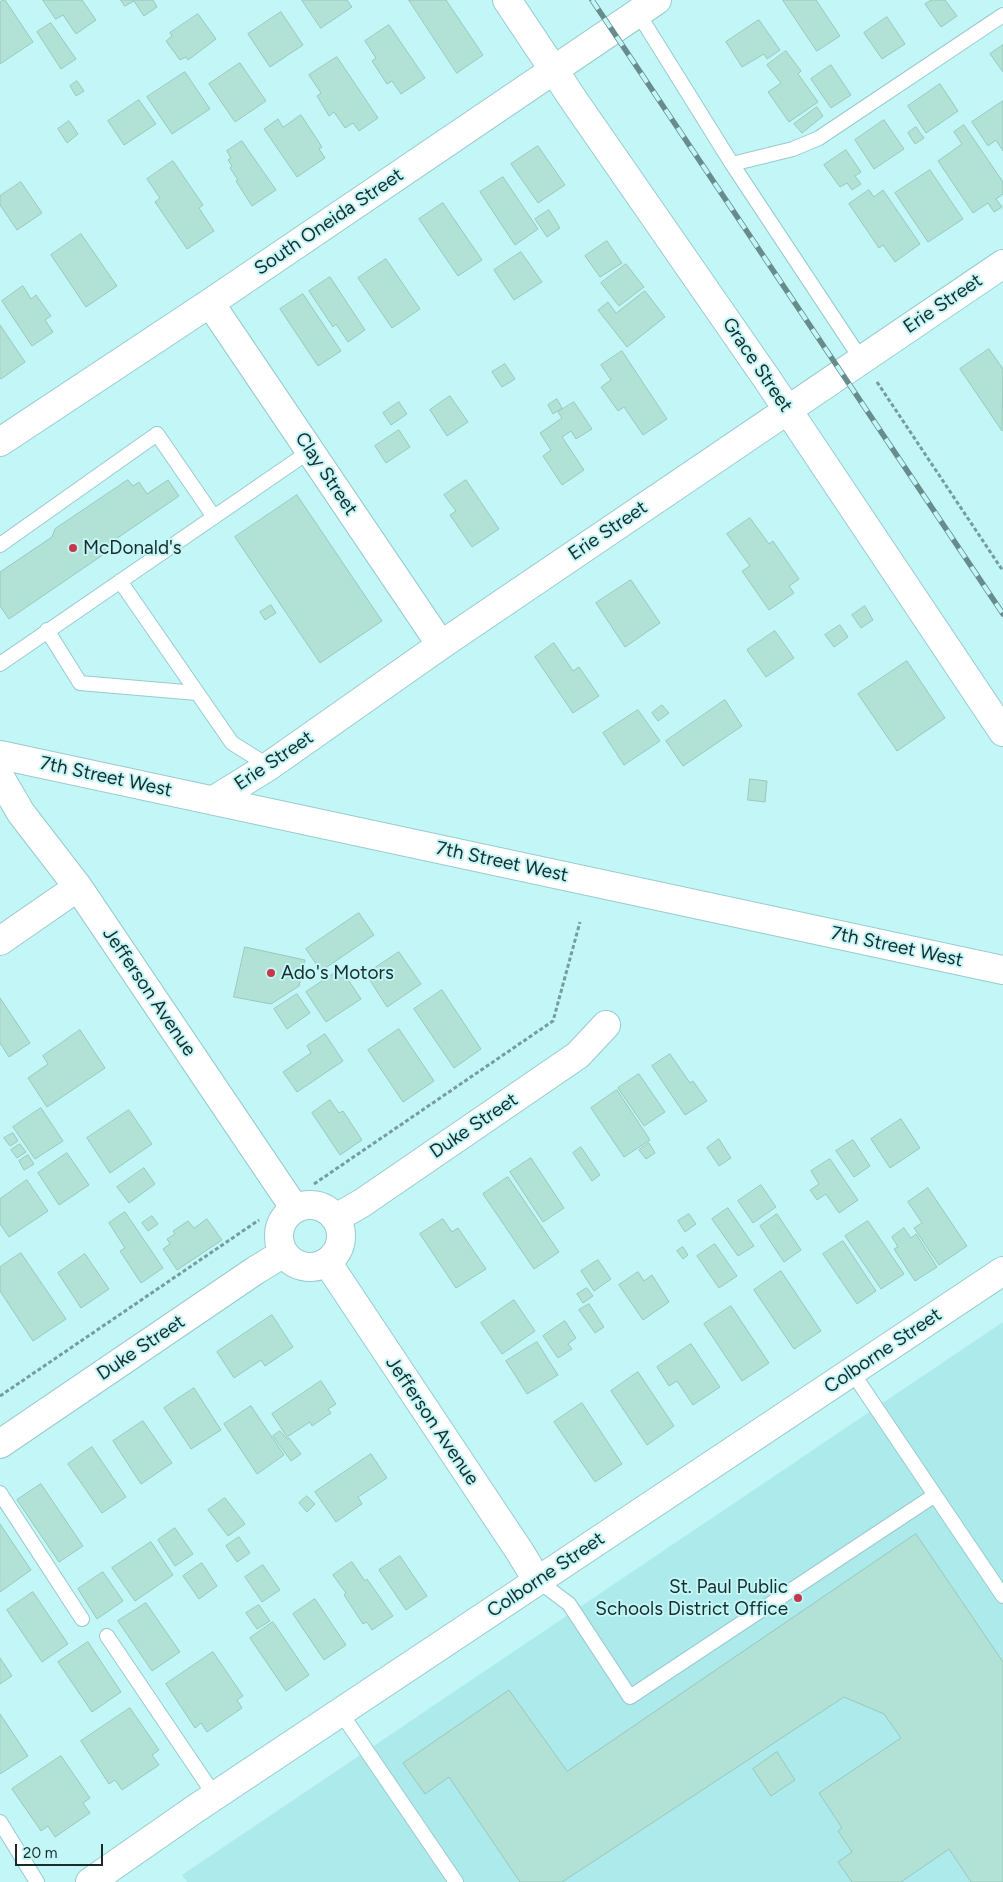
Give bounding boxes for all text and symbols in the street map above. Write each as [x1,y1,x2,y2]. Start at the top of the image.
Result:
street label: South Oneida Street [250,164,408,280]
street label: Erie Street [899,269,987,339]
street label: Grace Street [717,313,797,417]
street label: Clay Street [290,428,362,520]
street label: Erie Street [564,496,652,566]
place label: McDonald's [83,537,182,559]
marker: McDonald's [67,542,79,554]
street label: Erie Street [230,726,318,796]
street label: 7th Street West [38,752,174,802]
street label: 7th Street West [434,837,570,887]
street label: 7th Street West [829,922,965,972]
street label: Jefferson Avenue [98,923,200,1061]
place label: Ado's Motors [281,962,394,984]
marker: Ado's Motors [265,967,277,979]
street label: Duke Street [426,1088,522,1164]
street label: Colborne Street [820,1303,946,1399]
street label: Duke Street [93,1310,189,1386]
street label: Jefferson Avenue [381,1352,483,1490]
street label: Colborne Street [483,1527,609,1623]
place label: St. Paul Public Schools District Office [595,1576,788,1620]
marker: St. Paul Public Schools District Office [792,1592,804,1604]
scale bar [18,1834,105,1866]
text: 20 m [23,1844,57,1862]

